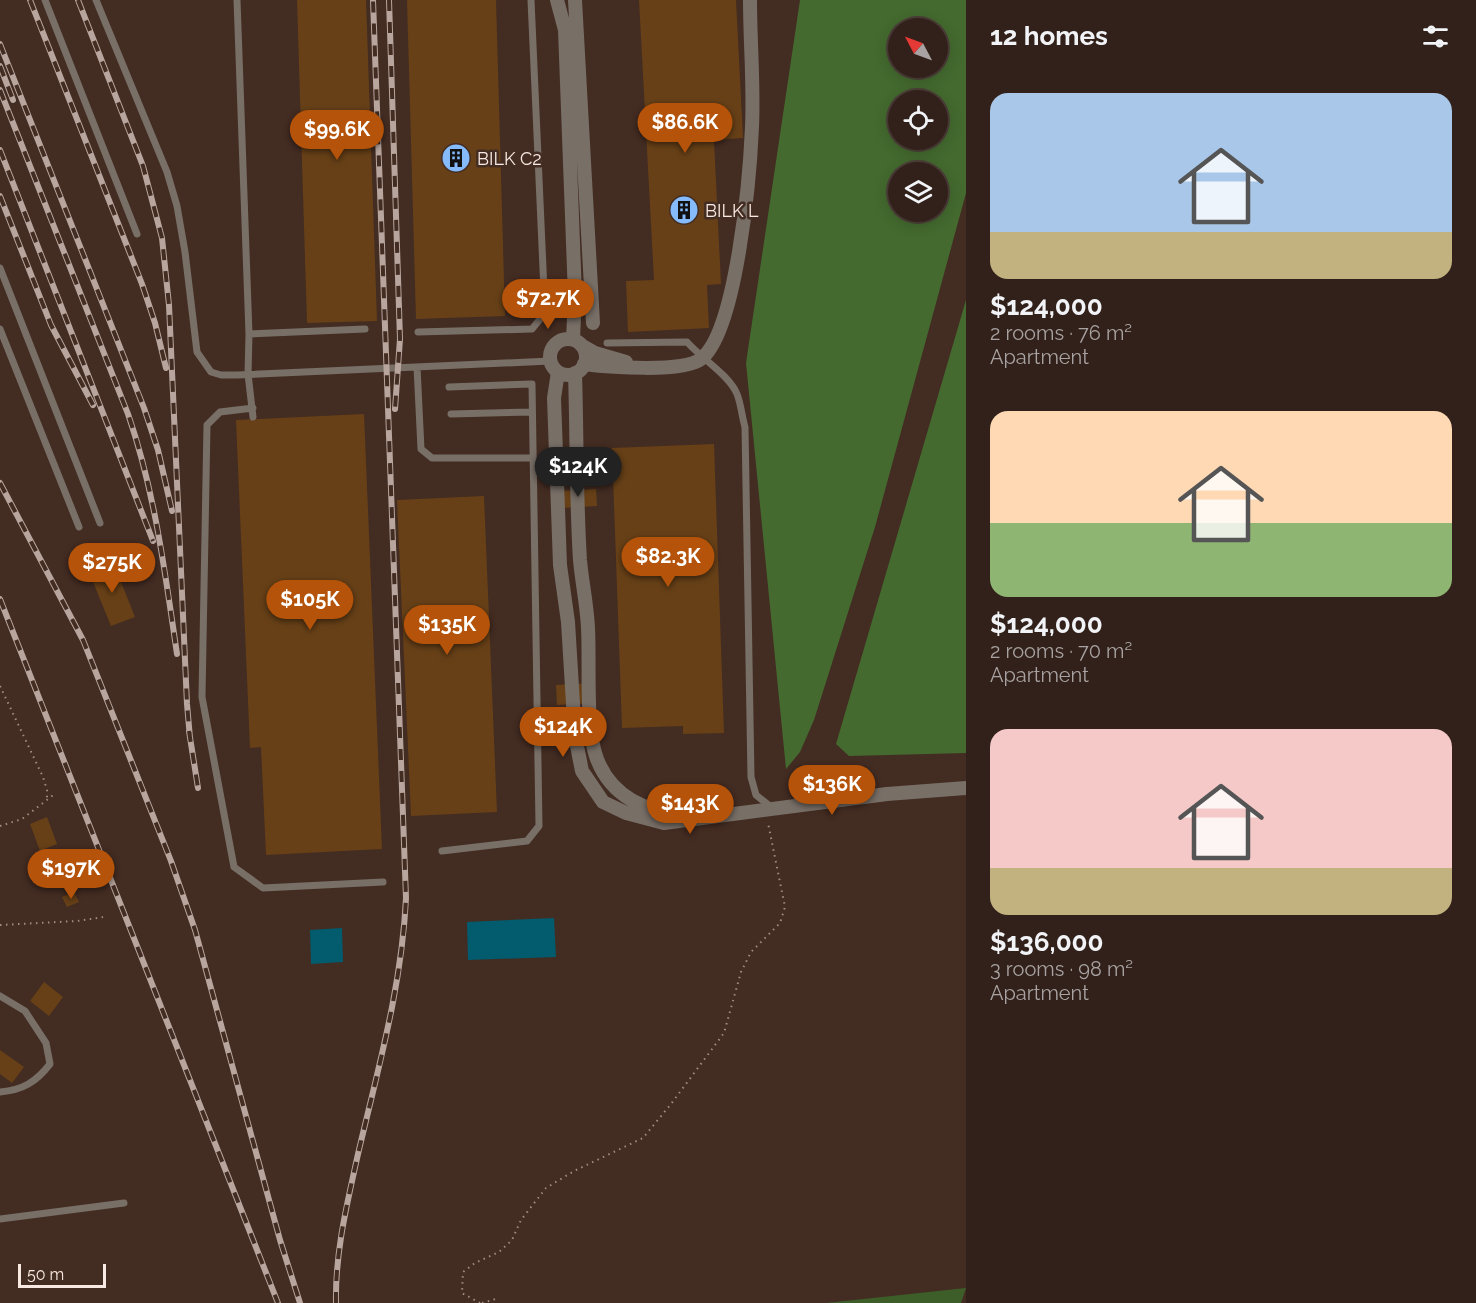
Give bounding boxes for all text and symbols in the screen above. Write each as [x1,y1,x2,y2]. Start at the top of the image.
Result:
north arrow [888,18,948,78]
map controls [888,18,948,222]
icon: filters [1419,20,1452,53]
text: 12 homes [990,21,1108,51]
button: locate [888,90,948,150]
pin: $86.6K [636,103,734,154]
pin: $99.6K [288,110,386,161]
text: $86.6K [652,110,718,134]
text: $99.6K [304,117,370,141]
icon: home [1167,132,1275,240]
building icon: BILK C2 [440,142,472,174]
place label: BILK C2 [477,148,542,169]
button: layers [888,162,948,222]
building icon: BILK L [668,194,700,226]
place label: BILK L [705,200,759,221]
pin: $72.7K [499,279,597,330]
text: $72.7K [516,286,580,310]
text: $124,000 [990,291,1103,321]
text: 2 rooms · 76 m² [990,321,1132,345]
text: Apartment [990,345,1089,369]
pin: $124K [536,447,620,498]
icon: home [1167,450,1275,558]
text: $124K [549,454,607,478]
pin: $82.3K [619,537,717,588]
pin: $275K [70,543,154,594]
text: $82.3K [635,544,701,568]
text: $275K [82,550,142,574]
pin: $105K [268,580,352,631]
text: $105K [280,587,340,611]
pin: $135K [405,605,489,656]
text: $124,000 [990,609,1103,639]
text: $135K [418,612,476,636]
text: 2 rooms · 70 m² [990,639,1132,663]
text: Apartment [990,663,1089,687]
pin: $124K [521,707,605,758]
text: $124K [534,714,592,738]
pin: $136K [790,765,874,816]
icon: home [1167,768,1275,876]
text: $136K [802,772,862,796]
pin: $143K [648,784,732,835]
text: $143K [661,791,719,815]
pin: $197K [29,849,113,900]
text: $197K [42,856,100,880]
text: $136,000 [990,927,1104,957]
text: 3 rooms · 98 m² [990,957,1133,981]
text: Apartment [990,981,1089,1005]
scale bar [18,1261,106,1288]
text: 50 m [27,1265,64,1284]

